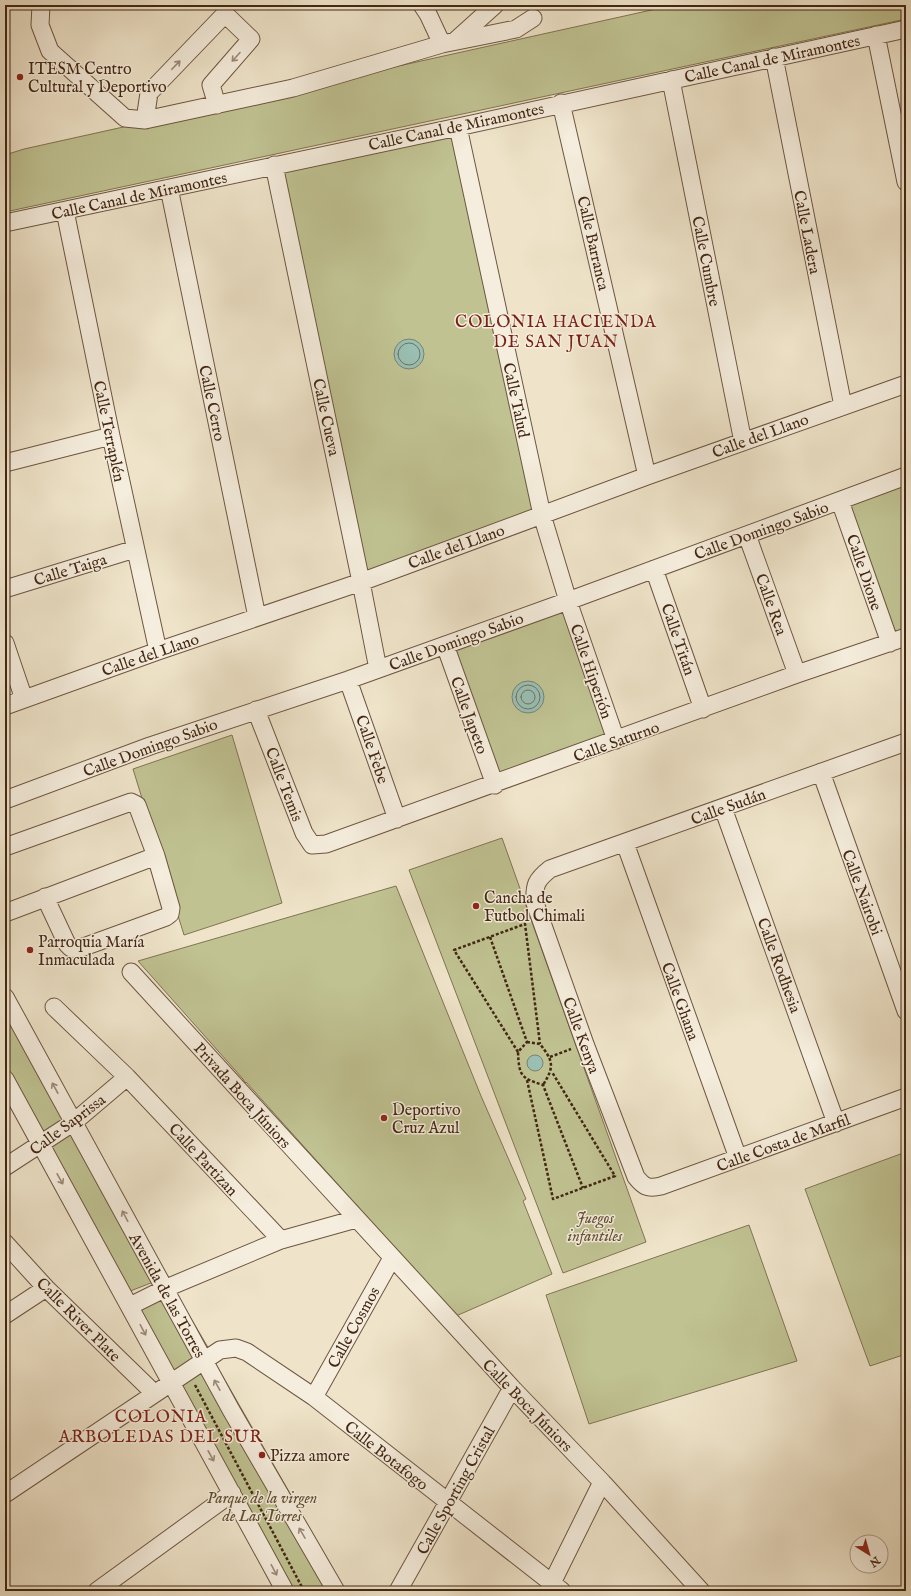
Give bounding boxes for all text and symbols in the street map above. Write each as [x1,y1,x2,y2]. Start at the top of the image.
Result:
street label: Calle Canal de Miramontes [683,32,862,88]
one-way arrow [231,52,240,62]
place label: ITESM Centro Cultural y Deportivo [28,60,167,98]
one-way arrow [172,60,181,70]
marker: ITESM Centro Cultural y Deportivo [15,72,25,82]
street label: Calle Canal de Miramontes [367,100,546,156]
street label: Calle Canal de Miramontes [50,169,229,225]
street label: Calle Ladera [788,189,824,276]
street label: Calle Barranca [571,194,613,293]
street label: Calle Cumbre [686,214,724,308]
district label: COLONIA HACIENDA DE SAN JUAN [455,312,657,353]
street label: Calle Talud [497,361,533,440]
street label: Calle Cerro [193,364,229,444]
street label: Calle Cueva [307,377,343,458]
street label: Calle Terraplén [88,379,129,484]
street label: Calle del Llano [710,410,812,464]
street label: Calle Domingo Sabio [692,498,832,566]
street label: Calle del Llano [406,521,508,575]
street label: Calle Dione [841,532,885,613]
street label: Calle Taiga [32,550,110,591]
street label: Calle Rea [750,571,791,638]
street label: Calle Titán [655,601,699,679]
street label: Calle Domingo Sabio [387,609,527,677]
street label: Calle Hiperión [565,622,616,722]
street label: Calle del Llano [99,630,202,682]
street label: Calle Japeto [445,674,491,758]
street label: Calle Febe [350,713,392,787]
street label: Calle Domingo Sabio [81,715,221,783]
street label: Calle Saturno [571,718,663,768]
street label: Calle Temis [260,745,307,825]
street label: Calle Sudán [688,785,769,831]
street label: Calle Nairobi [836,847,886,938]
place label: Cancha de Futbol Chimali [484,889,585,927]
marker: Cancha de Futbol Chimali [471,901,481,911]
street label: Calle Rodhesia [752,915,805,1016]
place label: Parroquia María Inmaculada [38,933,144,971]
marker: Parroquia María Inmaculada [25,945,35,955]
street label: Calle Ghana [656,960,702,1043]
street label: Calle Kenya [557,995,603,1077]
street label: Privada Boca Júniors [189,1039,295,1154]
one-way arrow [51,1082,59,1094]
street label: Calle Saprissa [26,1091,110,1161]
place label: Deportivo Cruz Azul [392,1101,461,1139]
street label: Calle Costa de Marfil [714,1110,854,1177]
marker: Deportivo Cruz Azul [379,1113,389,1123]
street label: Calle Partizan [164,1120,242,1201]
one-way arrow [56,1173,64,1185]
park label: Juegos infantiles [568,1209,623,1247]
one-way arrow [120,1210,128,1222]
street label: Avenida de las Torres [123,1229,209,1362]
street label: Calle River Plate [31,1274,124,1367]
street label: Calle Cosmos [324,1283,386,1372]
one-way arrow [139,1324,147,1336]
street label: Calle Boca Júniors [477,1356,576,1457]
one-way arrow [213,1380,221,1392]
district label: COLONIA ARBOLEDAS DEL SUR [58,1407,263,1448]
street label: Calle Botafogo [340,1418,432,1496]
street label: Calle Sporting Cristal [413,1423,501,1559]
place label: Pizza amore [270,1447,350,1467]
one-way arrow [208,1450,216,1462]
marker: Pizza amore [257,1450,267,1460]
park label: Parque de la virgen de Las Torres [207,1489,317,1527]
one-way arrow [298,1527,306,1539]
north arrow [849,1534,889,1574]
text: N [866,1552,883,1570]
one-way arrow [270,1564,278,1576]

